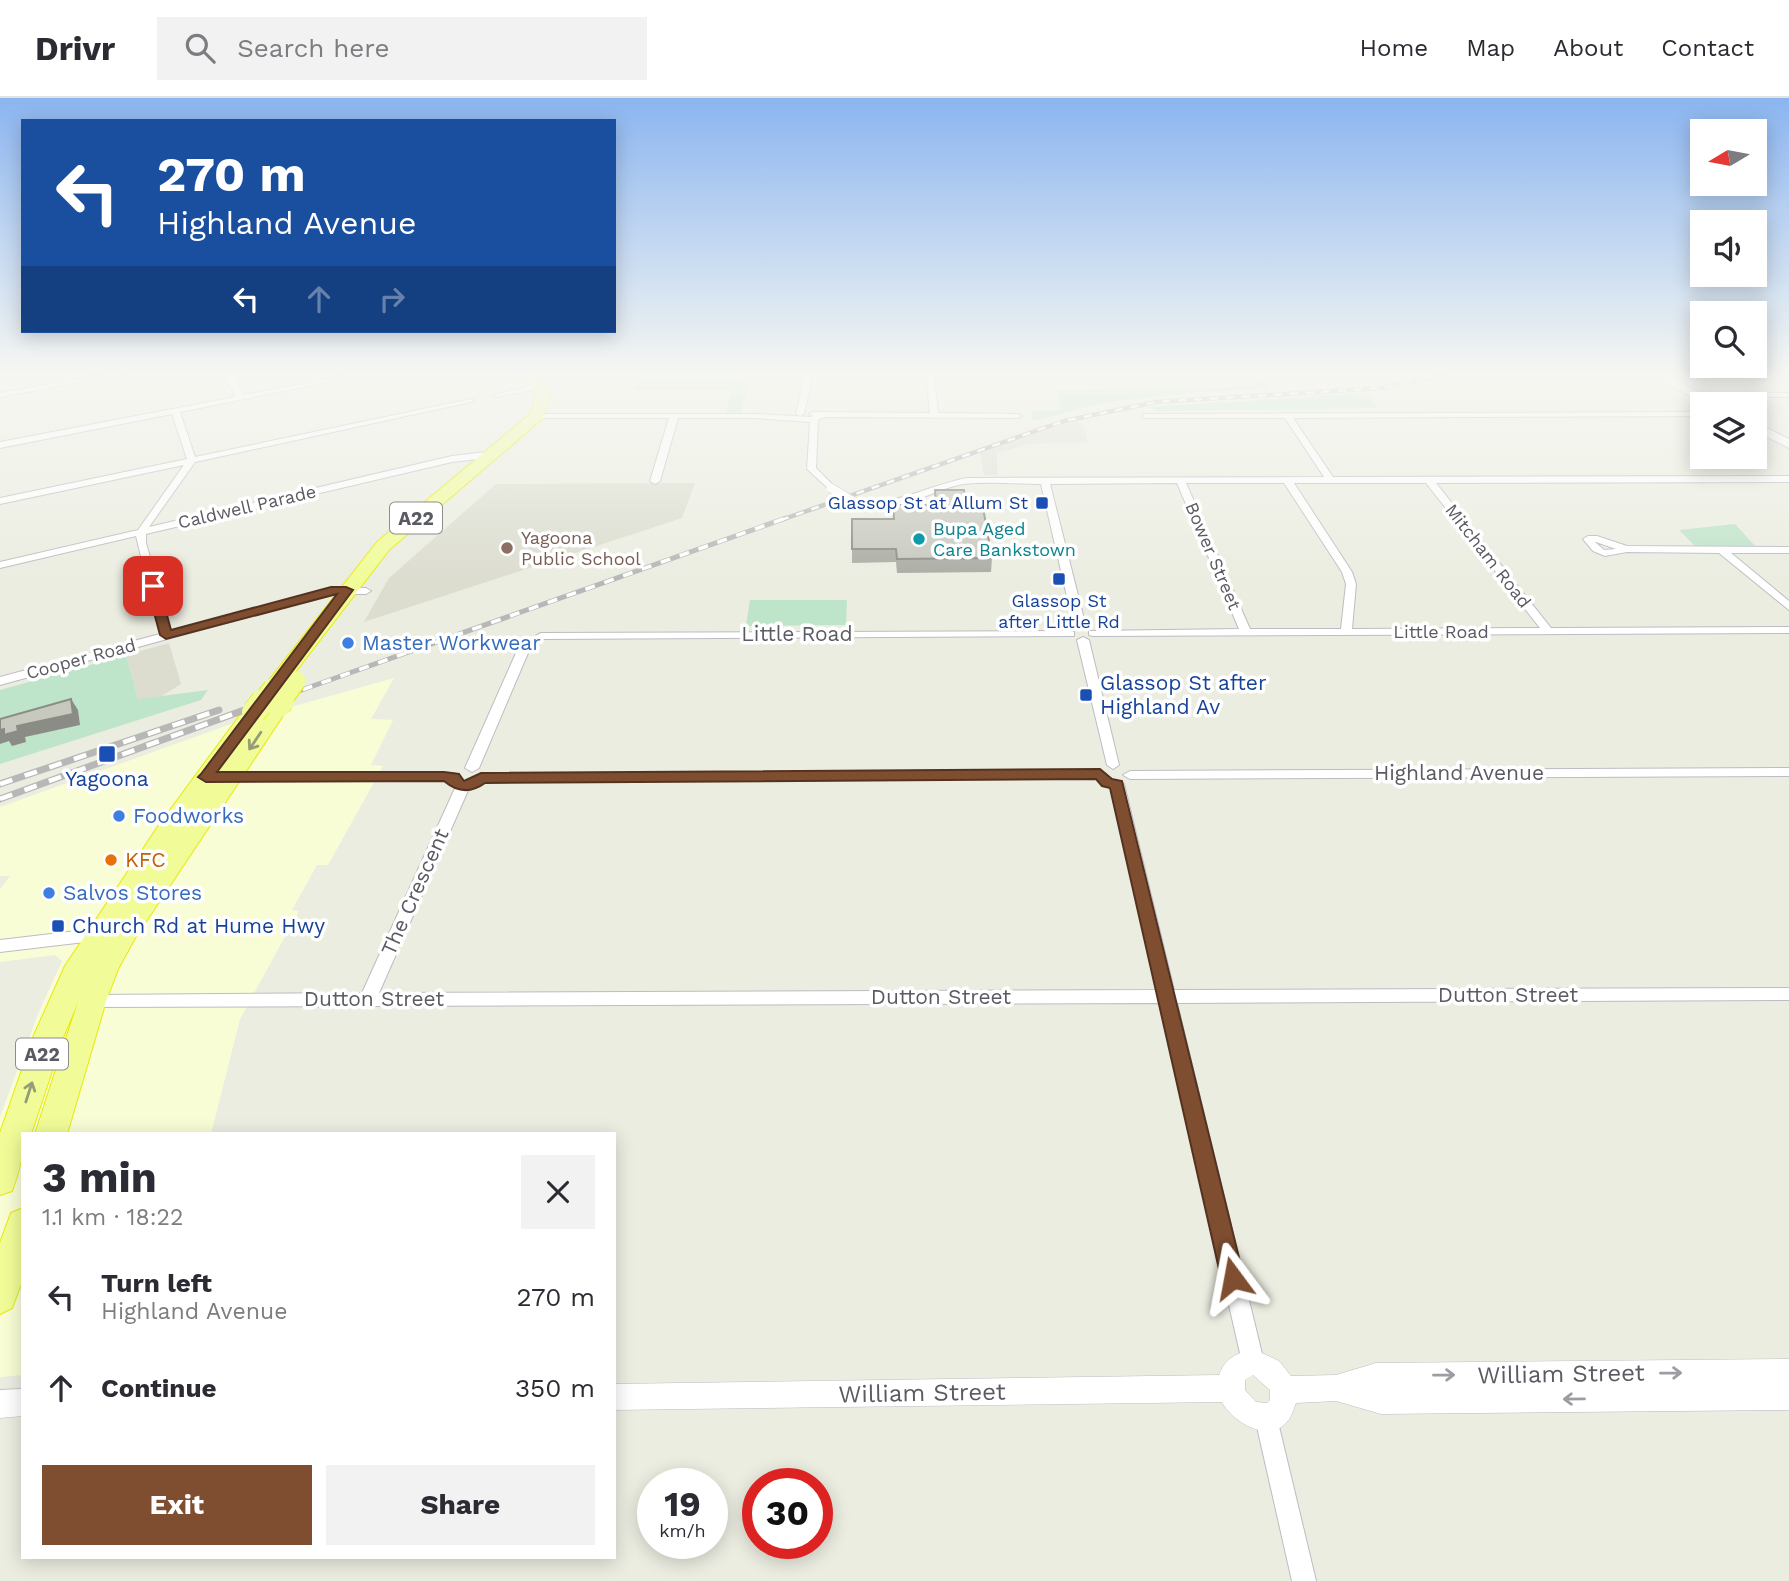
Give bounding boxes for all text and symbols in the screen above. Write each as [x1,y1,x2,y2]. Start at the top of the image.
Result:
search box [157,17,647,80]
text: Drivr [35,29,115,68]
icon: search [181,29,219,67]
text: Search here [237,33,390,63]
text: Home [1360,34,1428,62]
text: Map [1466,34,1515,62]
text: About [1553,34,1623,62]
text: Contact [1661,34,1754,62]
north arrow [1690,119,1768,196]
map controls [1690,119,1767,469]
text: 270 m [157,145,306,203]
icon: left [42,147,133,238]
text: Highland Avenue [157,204,416,242]
button: sound [1690,210,1767,287]
icon: left [227,280,265,318]
icon: ahead [300,280,338,318]
icon: right [373,280,411,318]
button: search [1690,301,1767,378]
button: layers [1690,392,1767,469]
street label: Caldwell Parade [176,480,318,533]
place label: Glassop St at Allum St [828,492,1028,513]
marker: Glassop St at Allum St [1034,495,1050,511]
street label: Bower Street [1181,499,1246,613]
street label: Mitcham Road [1441,499,1536,612]
road number: A22 [390,502,442,534]
place label: Bupa Aged Care Bankstown [933,518,1076,560]
place label: Yagoona Public School [521,527,641,569]
marker: Bupa Aged Care Bankstown [911,531,927,547]
marker: Yagoona Public School [499,540,515,556]
pin [123,556,183,616]
icon: arrive [134,567,172,605]
marker: Glassop St after Little Rd [1051,571,1067,587]
place label: Glassop St after Little Rd [998,590,1120,632]
street label: Little Road [741,621,853,646]
street label: Little Road [1393,621,1489,642]
place label: Master Workwear [362,630,541,655]
street label: Cooper Road [24,634,138,683]
marker: Master Workwear [340,635,356,651]
place label: Glassop St after Highland Av [1100,670,1267,719]
marker: Glassop St after Highland Av [1078,687,1094,703]
one-way arrow [248,731,262,750]
marker: Yagoona [97,744,117,764]
street label: Highland Avenue [1374,760,1544,785]
place label: Yagoona [65,766,149,791]
place label: Foodworks [133,803,244,828]
marker: Foodworks [111,808,127,824]
street label: The Crescent [375,824,454,959]
place label: KFC [125,847,166,872]
marker: KFC [103,852,119,868]
place label: Salvos Stores [63,880,202,905]
marker: Salvos Stores [41,885,57,901]
place label: Church Rd at Hume Hwy [72,913,325,938]
marker: Church Rd at Hume Hwy [50,918,66,934]
street label: Dutton Street [1438,982,1578,1007]
street label: Dutton Street [871,984,1011,1009]
street label: Dutton Street [304,986,444,1011]
road number: A22 [16,1038,68,1070]
one-way arrow [23,1081,36,1103]
text: 3 min [42,1153,157,1202]
button: close [521,1155,595,1229]
text: 1.1 km · 18:22 [42,1204,183,1231]
position arrow [1196,1241,1270,1315]
text: Turn left [101,1268,212,1298]
icon: left [42,1278,80,1316]
text: 270 m [516,1282,595,1312]
text: Highland Avenue [101,1298,287,1325]
street label: William Street [1477,1359,1645,1389]
one-way arrow [1660,1366,1683,1380]
one-way arrow [1432,1368,1455,1382]
icon: ahead [42,1369,80,1407]
text: Continue [101,1373,217,1403]
text: 350 m [515,1373,595,1403]
street label: William Street [838,1378,1006,1408]
one-way arrow [1563,1392,1586,1406]
button: Exit [42,1465,312,1545]
button: Share [326,1465,595,1545]
speed limit sign: 30 [742,1468,833,1559]
text: 19 [664,1483,701,1525]
text: km/h [659,1520,706,1541]

